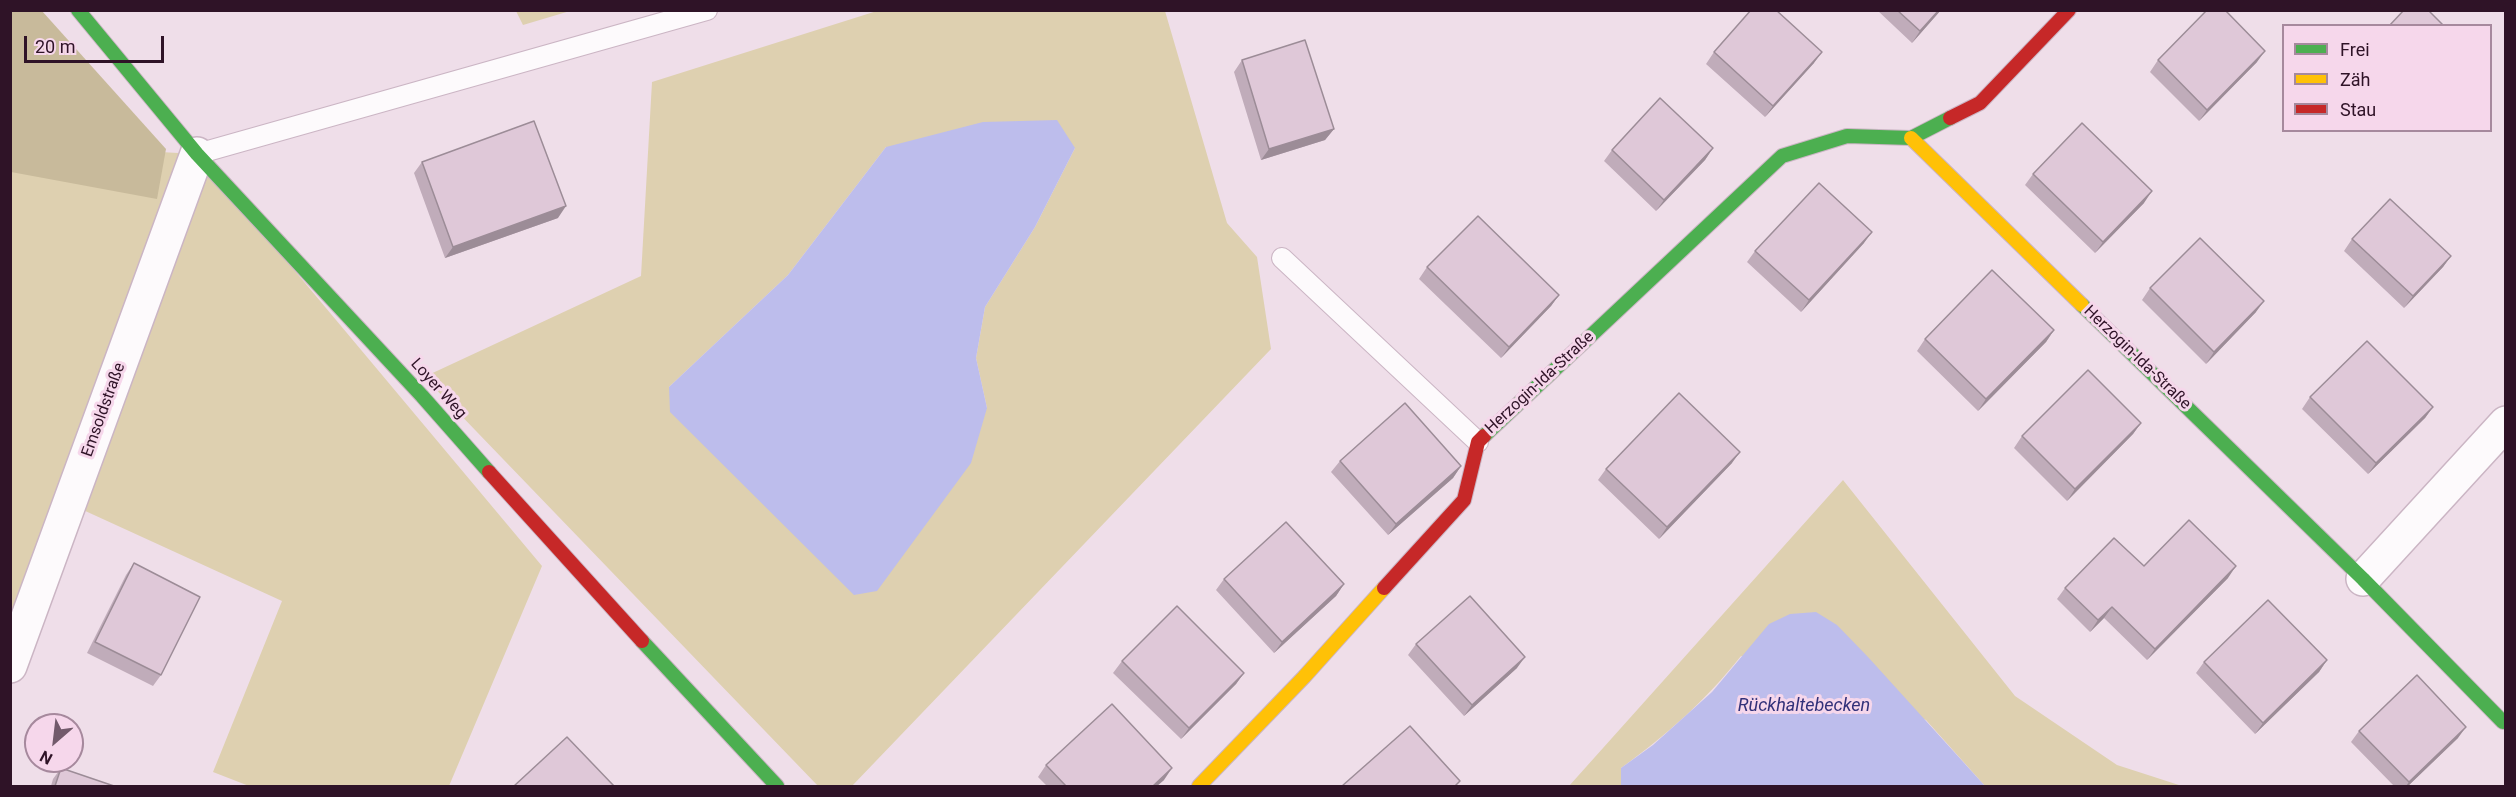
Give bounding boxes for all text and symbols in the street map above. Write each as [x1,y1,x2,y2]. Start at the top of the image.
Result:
scale bar [27,24,166,62]
legend [2282,24,2492,132]
text: 20 m [35,36,75,57]
text: Frei [2340,39,2370,60]
text: Zäh [2340,69,2371,90]
text: Stau [2340,99,2376,120]
street label: Herzogin-Ida-Straße [2079,302,2195,414]
street label: Herzogin-Ida-Straße [1482,328,1598,438]
street label: Loyer Weg [406,355,470,423]
street label: Emsoldstraße [78,360,130,460]
water label: Rückhaltebecken [1738,695,1870,717]
north arrow [24,713,84,773]
text: N [37,747,56,769]

